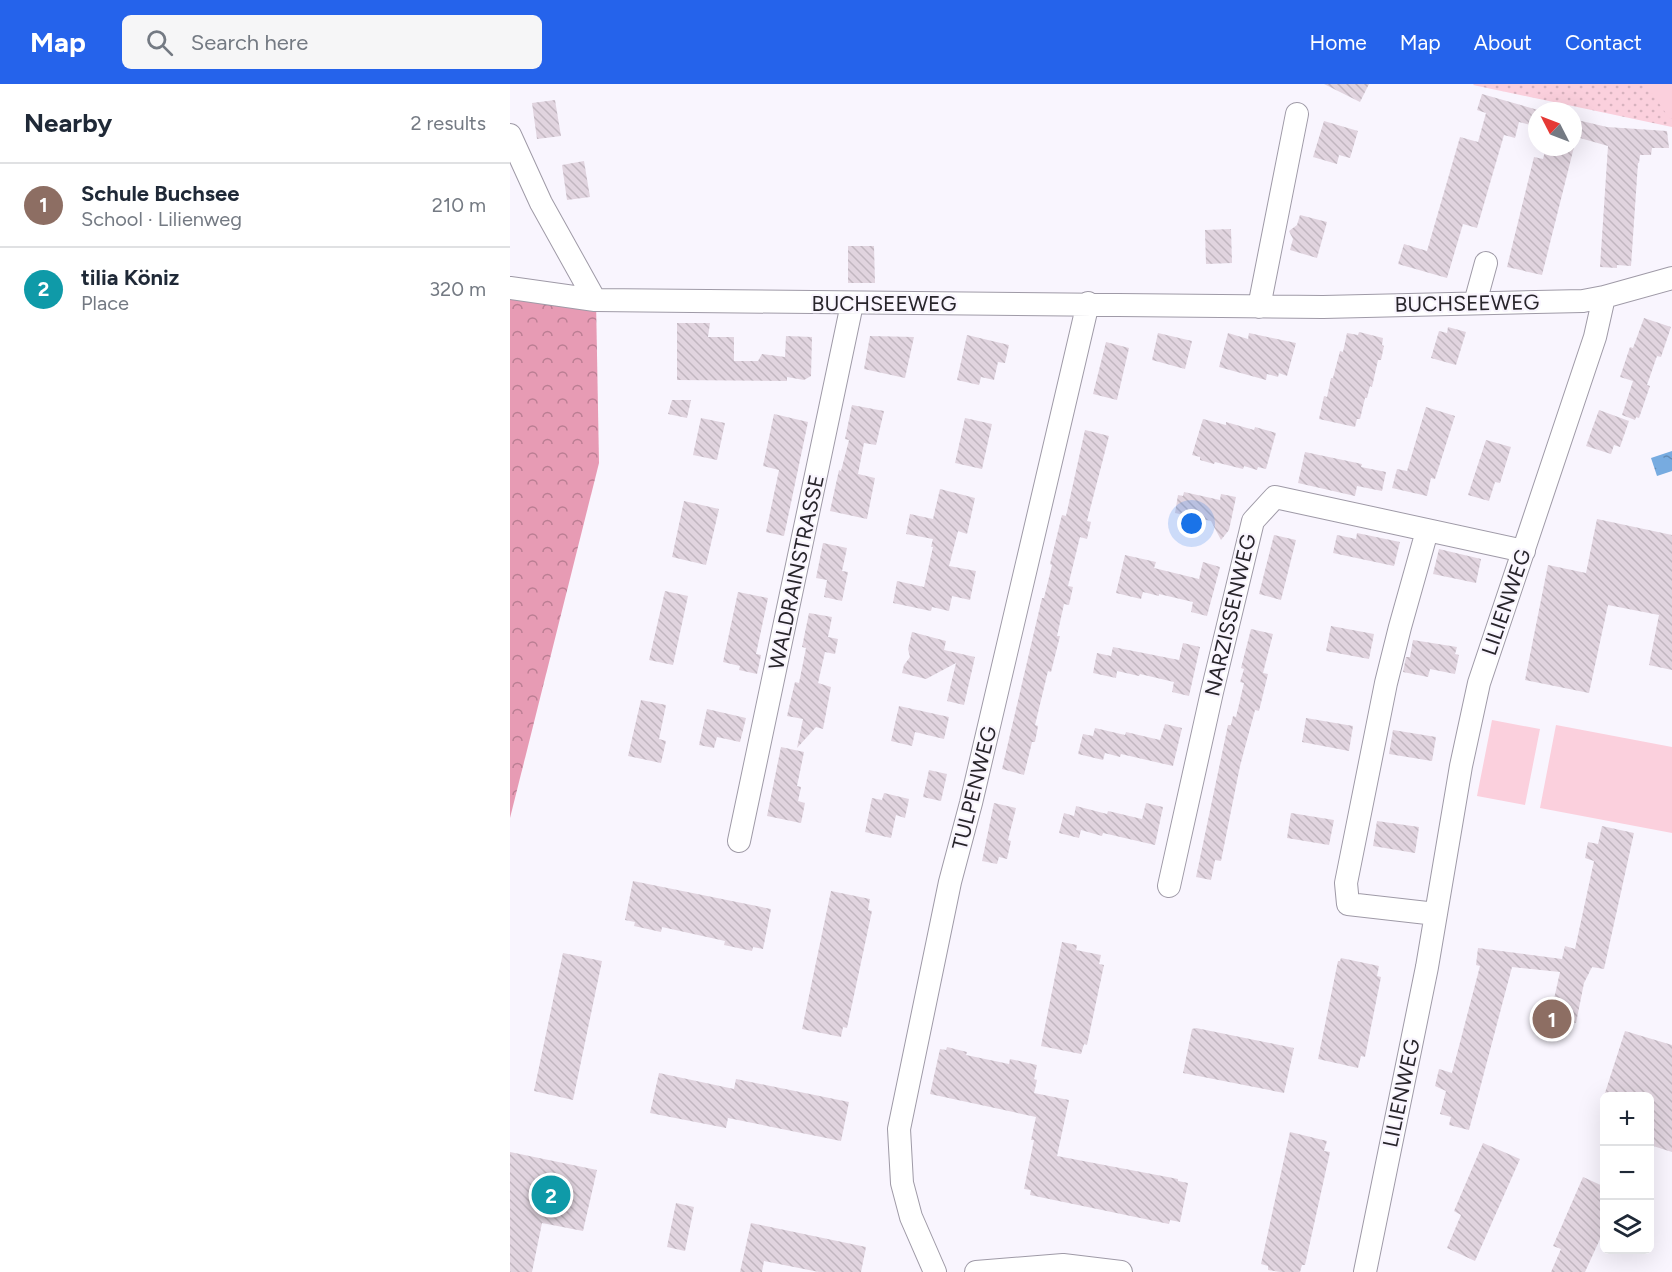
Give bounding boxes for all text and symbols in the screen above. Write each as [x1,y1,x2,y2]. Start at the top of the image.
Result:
search box [122,15,542,69]
text: Map [30,25,86,59]
icon: search [143,26,176,59]
text: Search here [191,29,308,56]
text: Home [1310,30,1367,55]
text: Map [1400,30,1441,55]
text: About [1474,30,1532,55]
text: Contact [1565,30,1642,55]
north arrow [1528,102,1582,156]
text: Nearby [24,107,112,139]
text: 2 results [410,111,486,135]
text: Schule Buchsee [81,180,239,207]
text: 1 [39,193,48,217]
text: 210 m [432,193,486,217]
text: School · Lilienweg [81,207,242,231]
text: tilia Köniz [81,264,179,291]
text: 2 [38,277,49,301]
text: 320 m [429,277,486,301]
street label: BUCHSEEWEG [1394,289,1540,317]
text: Place [81,291,129,315]
street label: BUCHSEEWEG [812,291,956,316]
street label: WALDRAINSTRASSE [763,472,829,672]
your location [1177,509,1206,538]
street label: NARZISSENWEG [1199,531,1261,699]
street label: LILIENWEG [1476,546,1536,658]
street label: TULPENWEG [947,723,1001,853]
pin: 1 [1532,996,1572,1042]
street label: LILIENWEG [1377,1036,1425,1150]
map controls [1600,1092,1654,1254]
button: + [1600,1092,1654,1146]
button: − [1600,1146,1654,1200]
pin: 2 [532,1172,570,1218]
button: layers [1600,1200,1654,1254]

